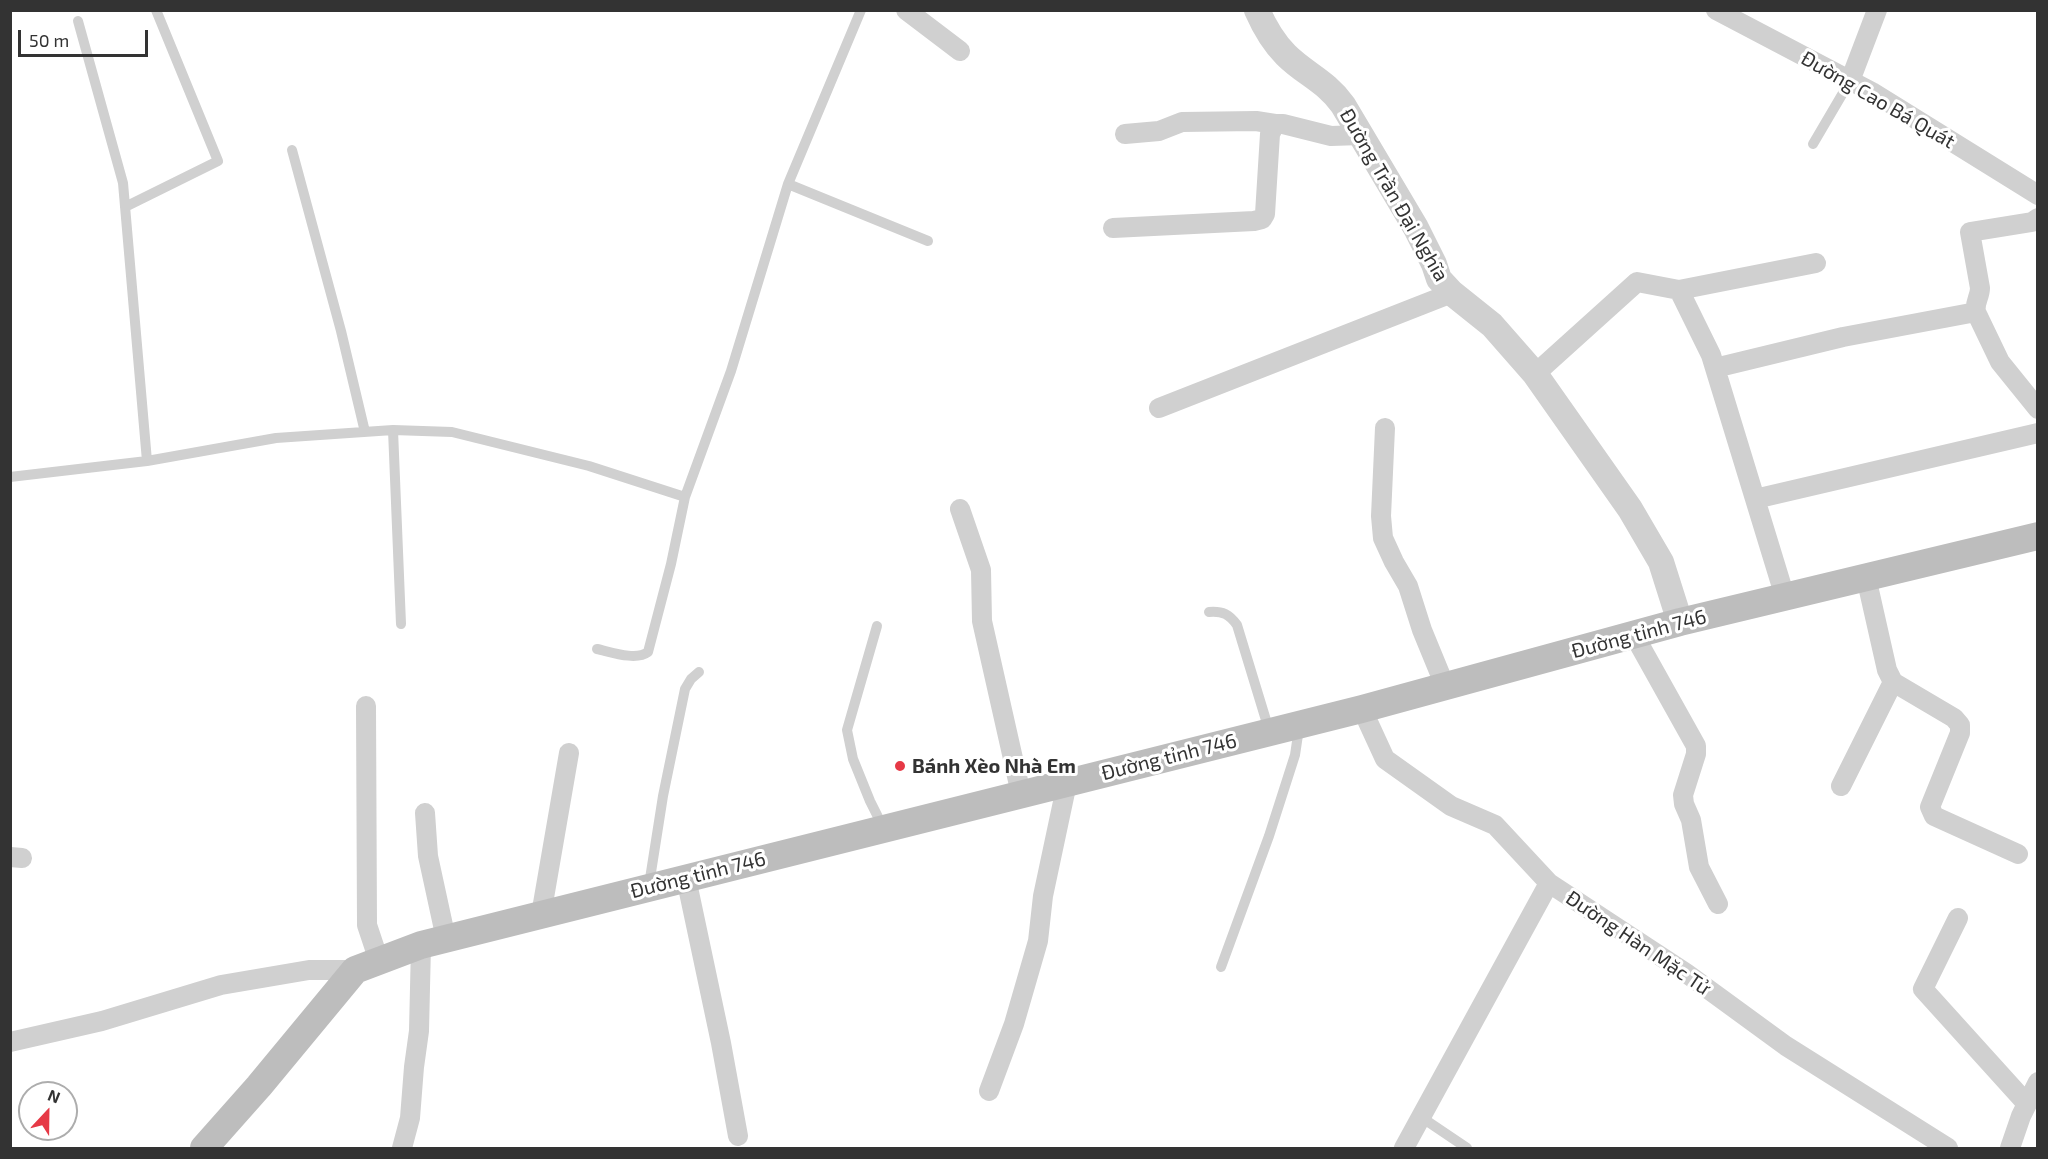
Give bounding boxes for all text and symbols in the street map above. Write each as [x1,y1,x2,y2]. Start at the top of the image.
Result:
scale bar [21,18,152,56]
text: 50 m [29,29,69,51]
street label: Đường Cao Bá Quát [1797,46,1959,154]
street label: Đường Trần Đại Nghĩa [1335,104,1453,286]
street label: Đường tỉnh 746 [1569,604,1709,664]
street label: Đường tỉnh 746 [1099,729,1239,785]
place label: Bánh Xèo Nhà Em [912,754,1076,778]
marker: Bánh Xèo Nhà Em [893,759,907,773]
street label: Đường tỉnh 746 [628,847,768,903]
street label: Đường Hàn Mặc Tử [1561,886,1715,1000]
north arrow [18,1081,78,1141]
text: N [45,1085,63,1107]

